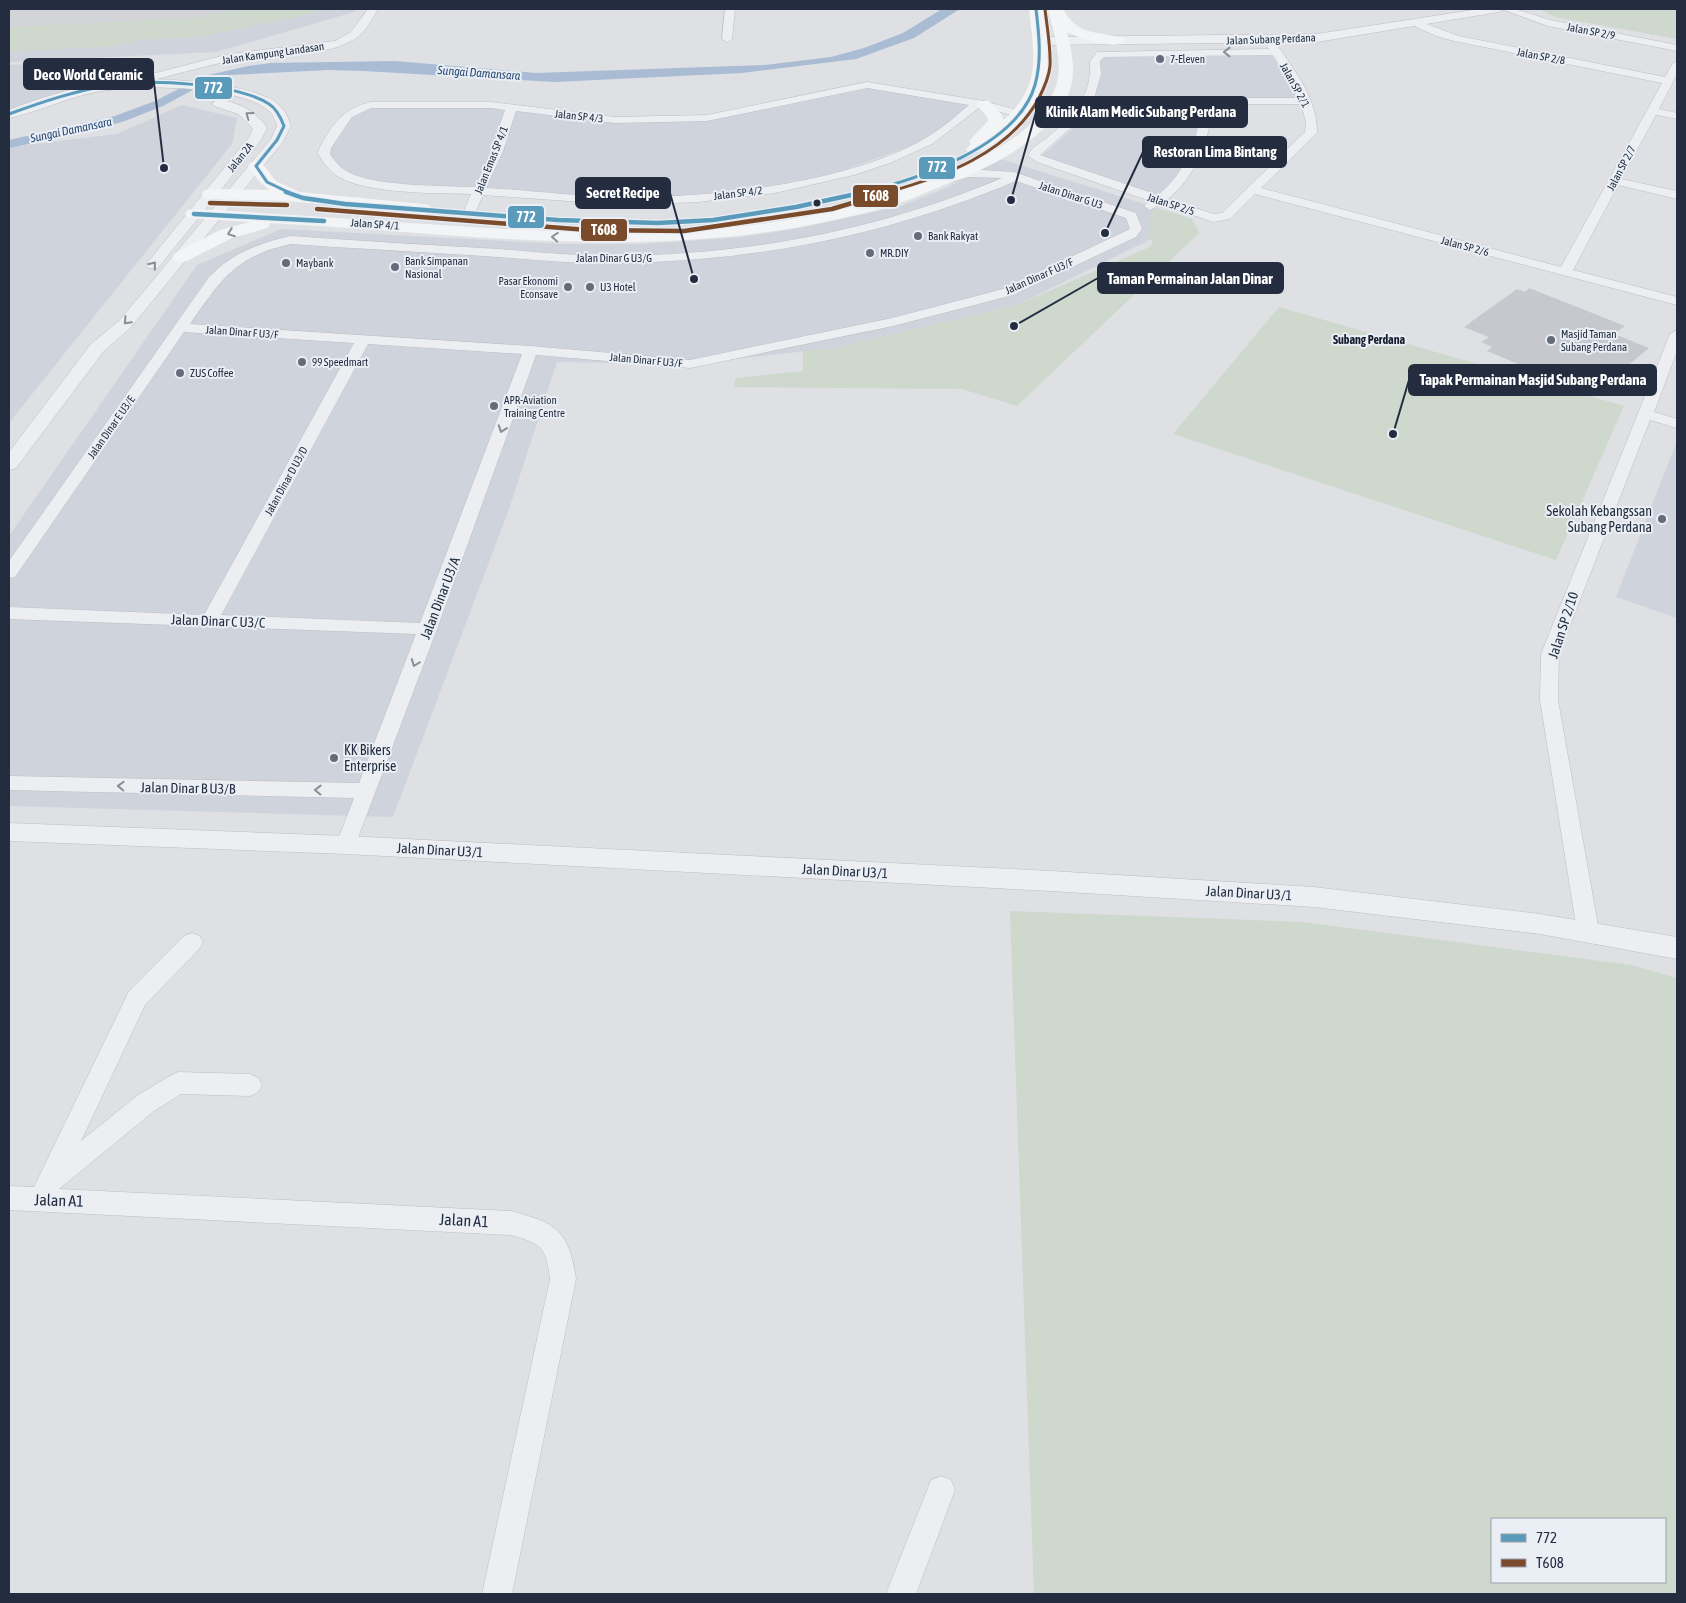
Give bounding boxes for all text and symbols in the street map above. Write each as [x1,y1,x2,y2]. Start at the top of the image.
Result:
street label: Jalan SP 2/9 [1566,20,1616,42]
street label: Jalan Subang Perdana [1226,31,1316,47]
street label: Jalan Kampung Landasan [221,40,325,66]
street label: Jalan SP 2/8 [1516,45,1566,67]
one-way arrow [1223,47,1230,57]
marker: 7-Eleven [1154,53,1166,65]
place label: 7-Eleven [1170,53,1205,65]
callout: Deco World Ceramic [24,59,153,89]
street label: Jalan SP 2/1 [1278,61,1312,109]
water label: Sungai Damansara [436,63,521,83]
text: Deco World Ceramic [33,66,143,83]
line badge: 772 [194,76,233,100]
text: 772 [203,80,223,96]
callout: Klinik Alam Medic Subang Perdana [1036,97,1247,127]
text: Klinik Alam Medic Subang Perdana [1046,103,1236,120]
street label: Jalan SP 4/3 [554,107,604,125]
one-way arrow [245,112,255,121]
water label: Sungai Damansara [28,114,113,146]
street label: Jalan Emas SP 4/1 [472,124,510,196]
callout: Restoran Lima Bintang [1143,137,1286,167]
street label: Jalan 2A [225,140,256,174]
text: Restoran Lima Bintang [1153,143,1277,160]
street label: Jalan SP 2/7 [1604,144,1638,192]
line badge: 772 [918,156,956,180]
text: 772 [927,159,947,175]
callout: Secret Recipe [576,178,670,208]
street label: Jalan Dinar G U3 [1038,179,1104,211]
text: Secret Recipe [586,184,660,201]
street label: Jalan SP 4/2 [713,184,763,202]
line badge: T608 [852,184,899,208]
text: T608 [863,188,889,204]
street label: Jalan SP 2/5 [1146,191,1196,217]
unlabelled marker [812,198,822,208]
line badge: 772 [507,205,545,229]
text: 772 [516,209,536,225]
street label: Jalan SP 4/1 [350,216,400,232]
line badge: T608 [580,218,628,242]
text: T608 [591,222,617,238]
one-way arrow [227,226,236,237]
marker: Bank Rakyat [912,230,924,242]
place label: Bank Rakyat [928,230,978,242]
one-way arrow [551,232,559,243]
street label: Jalan SP 2/6 [1440,234,1490,258]
marker: MR.DIY [864,247,876,259]
place label: MR.DIY [880,247,909,259]
street label: Jalan Dinar G U3/G [576,252,652,264]
place label: Bank Simpanan Nasional [405,255,468,280]
street label: Jalan Dinar F U3/F [1003,255,1075,296]
marker: Maybank [280,257,292,269]
place label: Maybank [296,257,334,269]
one-way arrow [147,261,156,270]
marker: Bank Simpanan Nasional [389,261,401,273]
callout: Taman Permainan Jalan Dinar [1098,263,1283,293]
text: Taman Permainan Jalan Dinar [1107,270,1273,287]
place label: Pasar Ekonomi Econsave [499,275,558,300]
marker: Pasar Ekonomi Econsave [562,281,574,293]
marker: U3 Hotel [584,281,596,293]
place label: U3 Hotel [600,281,636,293]
one-way arrow [124,316,133,325]
street label: Jalan Dinar F U3/F [205,323,279,341]
place label: Masjid Taman Subang Perdana [1561,328,1627,353]
district label: Subang Perdana [1333,333,1405,347]
marker: Masjid Taman Subang Perdana [1545,334,1557,346]
street label: Jalan Dinar F U3/F [609,351,684,369]
marker: 99 Speedmart [296,356,308,368]
place label: 99 Speedmart [312,356,368,368]
callout: Tapak Permainan Masjid Subang Perdana [1409,365,1656,395]
marker: ZUS Coffee [174,367,186,379]
place label: ZUS Coffee [190,367,234,379]
text: Tapak Permainan Masjid Subang Perdana [1419,371,1647,388]
street label: Jalan Dinar E U3/E [85,393,137,461]
place label: APR-Aviation Training Centre [504,394,565,419]
marker: APR-Aviation Training Centre [488,400,500,412]
one-way arrow [498,424,509,433]
street label: Jalan Dinar D U3/D [262,445,310,517]
place label: Sekolah Kebangssan Subang Perdana [1546,503,1652,535]
marker: Sekolah Kebangssan Subang Perdana [1656,513,1668,525]
street label: Jalan Dinar U3/A [417,555,463,641]
street label: Jalan SP 2/10 [1545,589,1581,660]
street label: Jalan Dinar C U3/C [171,611,266,631]
one-way arrow [411,658,421,667]
place label: KK Bikers Enterprise [344,742,396,774]
marker: KK Bikers Enterprise [328,752,340,764]
street label: Jalan Dinar B U3/B [140,779,236,797]
one-way arrow [117,781,124,791]
one-way arrow [314,785,322,795]
street label: Jalan Dinar U3/1 [396,840,484,860]
street label: Jalan Dinar U3/1 [801,861,889,881]
street label: Jalan Dinar U3/1 [1205,883,1293,903]
street label: Jalan A1 [34,1190,84,1210]
street label: Jalan A1 [439,1210,489,1230]
legend [1491,1518,1666,1583]
text: 772 [1536,1529,1557,1546]
text: T608 [1536,1554,1564,1571]

